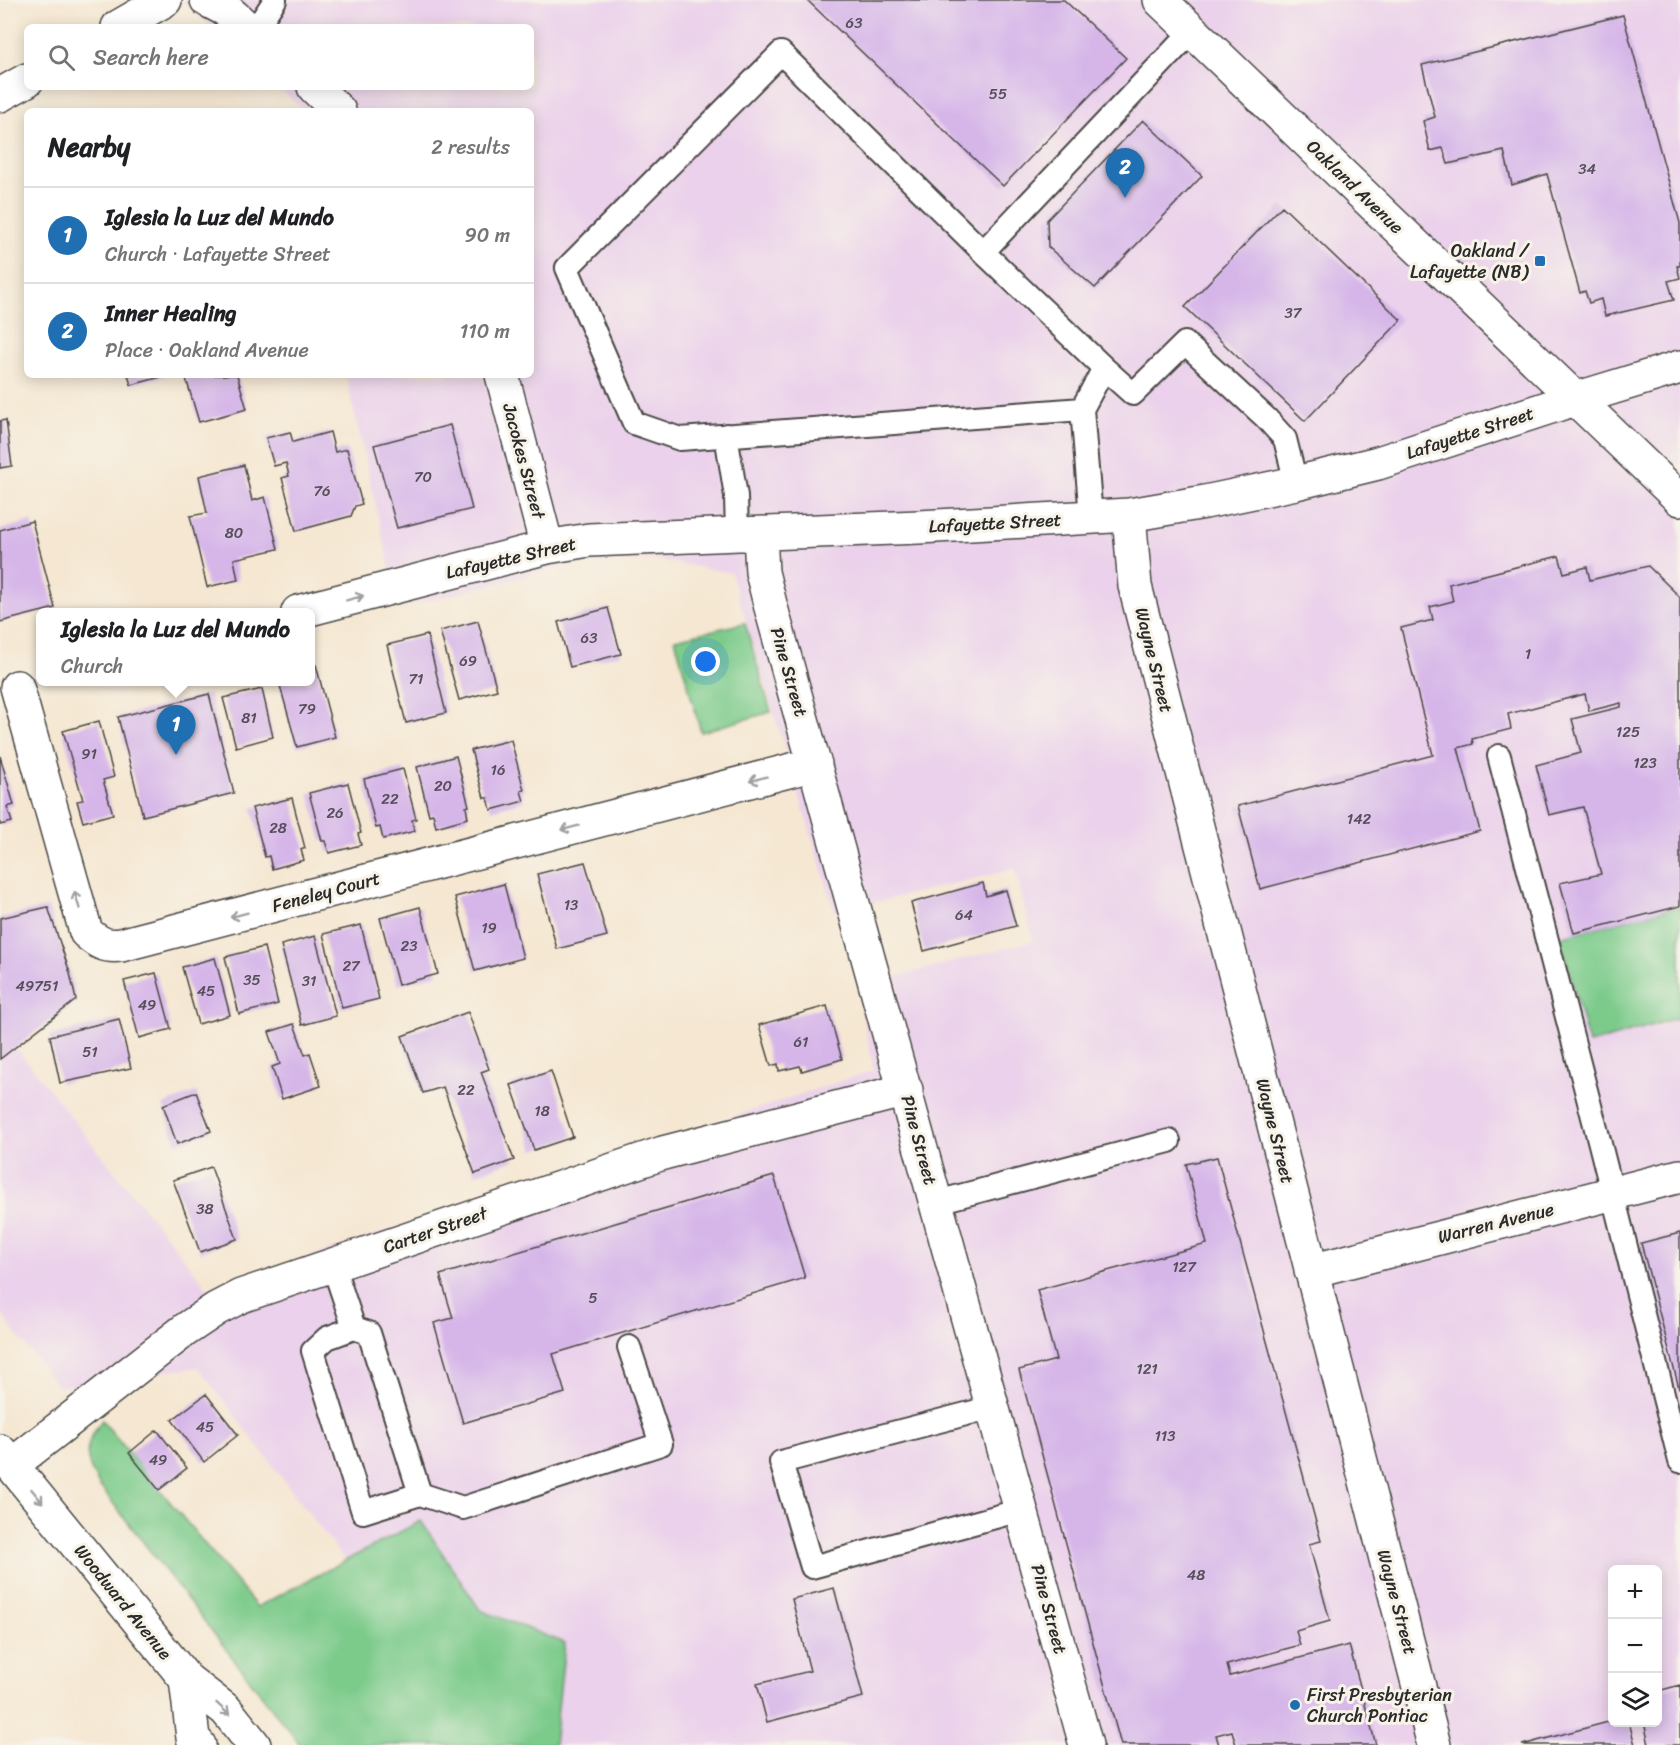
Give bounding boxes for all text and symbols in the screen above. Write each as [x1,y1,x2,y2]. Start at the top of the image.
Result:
house number: 63 [846,10,862,36]
search box [24,24,534,90]
text: Search here [93,38,209,77]
icon: search [45,41,78,74]
house number: 55 [989,81,1007,107]
text: Nearby [48,124,130,170]
text: 2 results [431,130,510,165]
street label: Oakland Avenue [1299,132,1411,242]
pin: 2 [1106,148,1144,198]
house number: 34 [1578,156,1596,182]
text: Iglesia la Luz del Mundo [105,198,334,237]
text: 1 [63,218,72,253]
text: 90 m [465,218,510,253]
place label: Oakland / Lafayette (NB) [1410,235,1530,288]
text: Church · Lafayette Street [105,237,331,272]
marker: Oakland / Lafayette (NB) [1533,254,1547,268]
text: Inner Healing [105,294,237,333]
house number: 37 [1285,300,1303,326]
text: 2 [62,314,73,349]
text: 110 m [460,314,510,349]
text: Place · Oakland Avenue [105,333,309,368]
street label: Lafayette Street [1402,397,1538,469]
street label: Jacokes Street [493,399,555,523]
house number: 70 [414,464,432,490]
house number: 76 [313,478,331,504]
street label: Lafayette Street [928,504,1062,542]
house number: 80 [225,520,243,546]
street label: Lafayette Street [443,527,579,589]
one-way arrow [345,591,364,603]
street label: Wayne Street [1125,604,1183,716]
popup [36,608,315,686]
text: Iglesia la Luz del Mundo [61,610,290,649]
street label: Pine Street [761,623,817,721]
house number: 63 [581,625,597,651]
house number: 1 [1525,641,1531,667]
your location [691,647,720,676]
house number: 69 [459,648,477,674]
text: Church [61,649,123,684]
house number: 71 [408,666,424,692]
house number: 79 [298,696,316,722]
house number: 81 [241,705,257,731]
pin: 1 [156,706,195,755]
house number: 125 [1616,719,1640,745]
house number: 91 [81,741,97,767]
house number: 123 [1633,750,1657,776]
house number: 16 [491,757,505,783]
house number: 20 [434,773,452,799]
one-way arrow [749,774,768,785]
house number: 22 [381,786,399,812]
house number: 26 [326,800,344,826]
house number: 142 [1347,806,1372,832]
house number: 28 [269,815,287,841]
one-way arrow [561,823,580,835]
street label: Feneley Court [268,862,384,922]
one-way arrow [71,891,82,910]
house number: 13 [564,892,578,918]
house number: 64 [955,902,973,928]
one-way arrow [230,909,249,921]
house number: 19 [481,915,497,941]
house number: 23 [401,933,417,959]
house number: 27 [342,953,361,979]
house number: 35 [243,967,261,993]
house number: 31 [302,968,316,994]
house number: 49751 [16,973,58,999]
house number: 45 [197,978,215,1004]
house number: 49 [138,992,156,1018]
house number: 61 [794,1029,808,1055]
house number: 51 [82,1039,98,1065]
street label: Wayne Street [1246,1075,1304,1187]
house number: 22 [457,1077,475,1103]
street label: Pine Street [892,1091,946,1189]
house number: 18 [534,1098,550,1124]
street label: Warren Avenue [1434,1193,1558,1253]
house number: 38 [196,1196,214,1222]
street label: Carter Street [378,1197,492,1263]
house number: 127 [1172,1254,1197,1280]
house number: 5 [588,1285,598,1311]
house number: 121 [1136,1356,1158,1382]
house number: 45 [196,1414,214,1440]
house number: 113 [1154,1423,1176,1449]
house number: 49 [149,1447,167,1473]
one-way arrow [30,1488,44,1503]
street label: Woodward Avenue [66,1537,180,1668]
street label: Wayne Street [1368,1546,1426,1658]
street label: Pine Street [1022,1560,1076,1658]
house number: 48 [1187,1562,1205,1588]
map controls [1608,1565,1662,1727]
button: + [1608,1565,1662,1619]
button: − [1608,1619,1662,1673]
button: layers [1608,1673,1662,1727]
place label: First Presbyterian Church Pontiac [1307,1679,1452,1732]
marker: First Presbyterian Church Pontiac [1288,1698,1302,1712]
one-way arrow [215,1702,230,1716]

